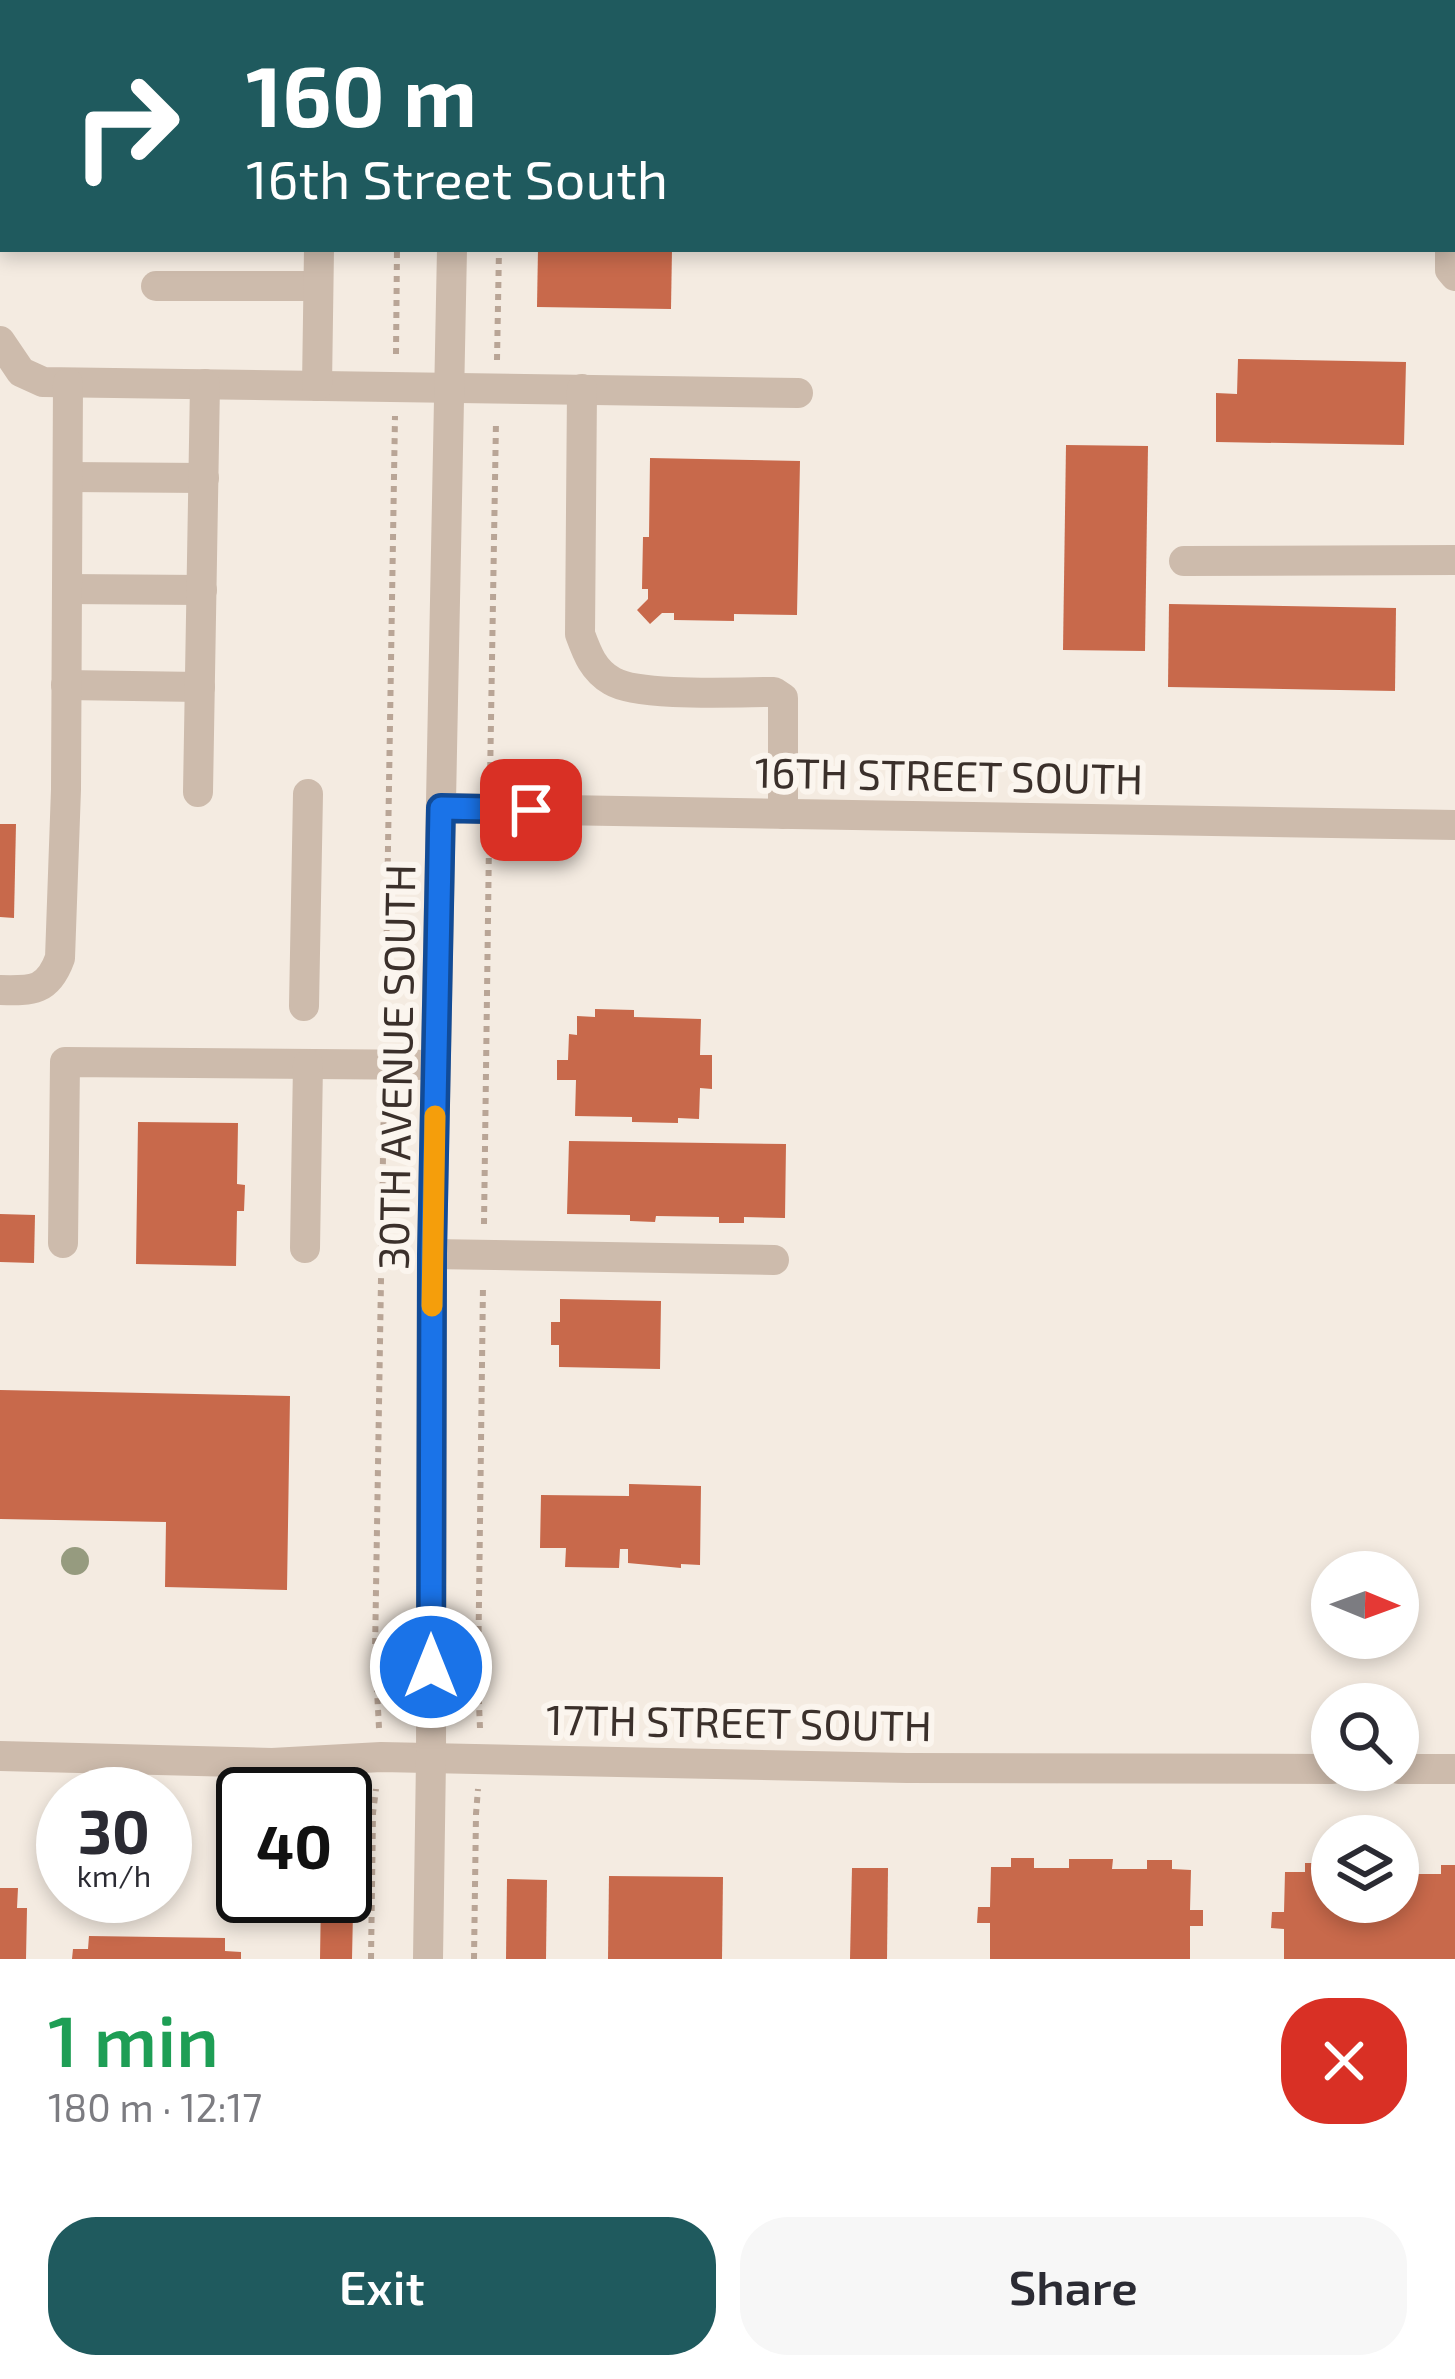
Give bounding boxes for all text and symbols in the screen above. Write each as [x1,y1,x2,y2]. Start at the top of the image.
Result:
text: 160 m [246,43,477,144]
icon: right [48,48,204,204]
text: 16th Street South [246,145,668,210]
street label: 16TH STREET SOUTH [754,746,1144,802]
pin [480,759,582,861]
icon: arrive [498,777,564,843]
street label: 30TH AVENUE SOUTH [366,864,424,1270]
north arrow [1311,1551,1419,1659]
map controls [1311,1551,1419,1923]
position arrow [368,1604,494,1730]
button: search [1311,1683,1419,1791]
street label: 17TH STREET SOUTH [546,1693,932,1749]
speed limit sign: 40 [216,1767,372,1923]
text: 30 [78,1794,150,1866]
button: layers [1311,1815,1419,1923]
text: km/h [77,1857,151,1893]
text: 1 min [48,1995,219,2081]
button: close [1281,1998,1407,2124]
text: 180 m · 12:17 [48,2083,262,2130]
button: Exit [48,2217,716,2355]
button: Share [740,2217,1407,2355]

